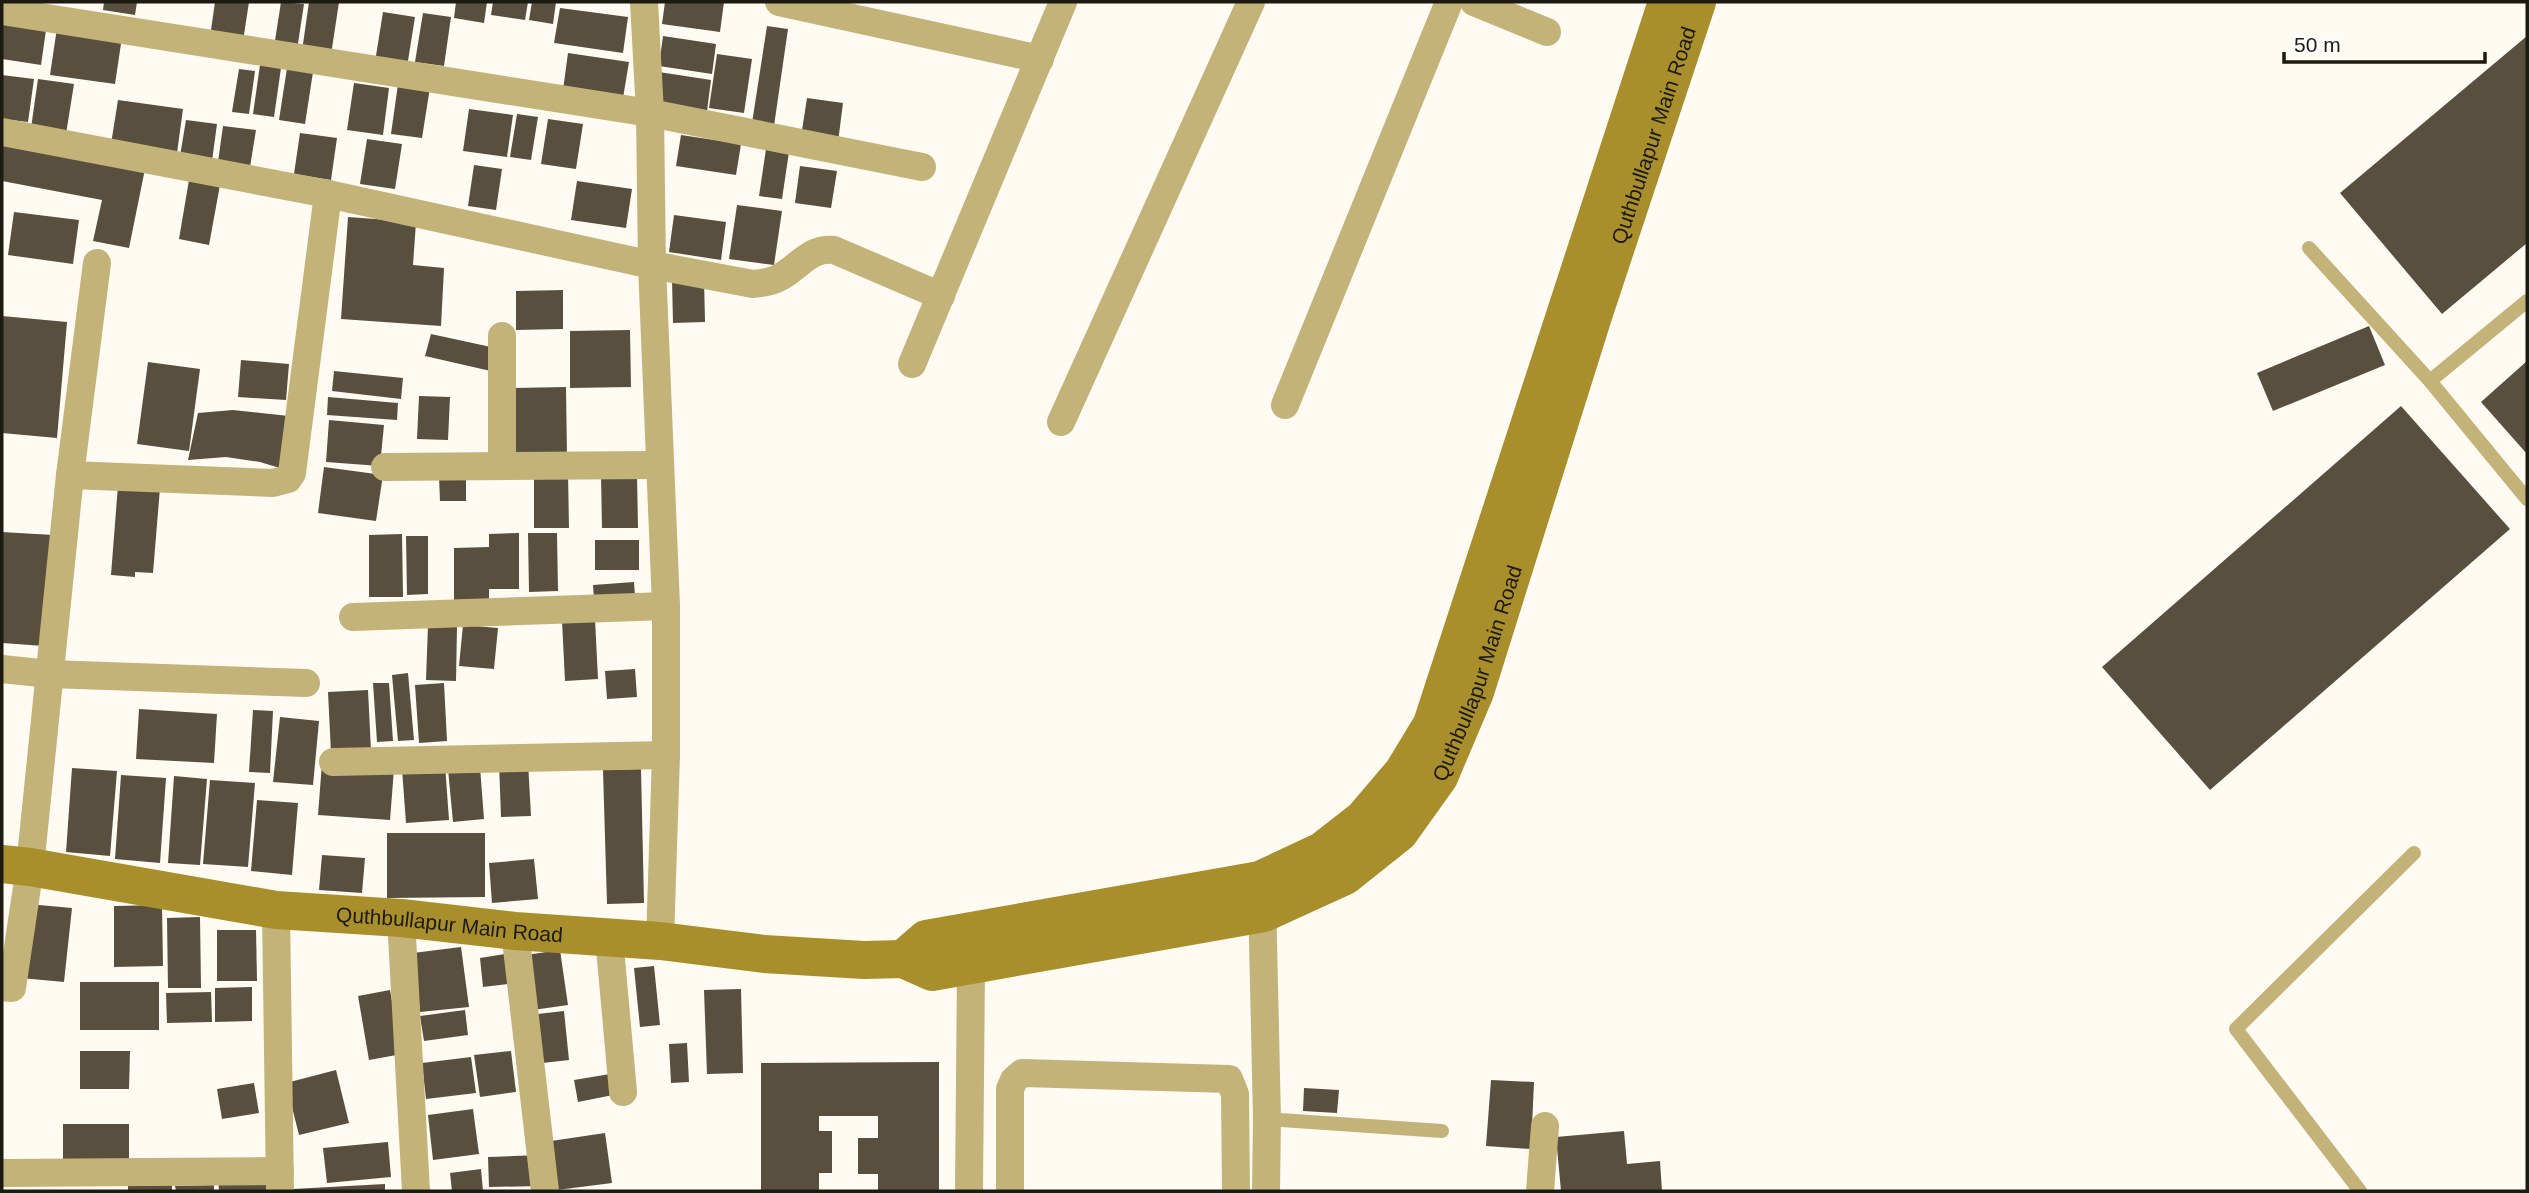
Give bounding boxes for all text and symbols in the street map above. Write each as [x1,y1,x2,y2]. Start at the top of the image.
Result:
scale bar [2284,21,2485,65]
street label: Quthbullapur Main Road [1606,23,1700,247]
text: 50 m [2294,33,2341,56]
street label: Quthbullapur Main Road [1427,562,1526,784]
street label: Quthbullapur Main Road [335,902,564,946]

